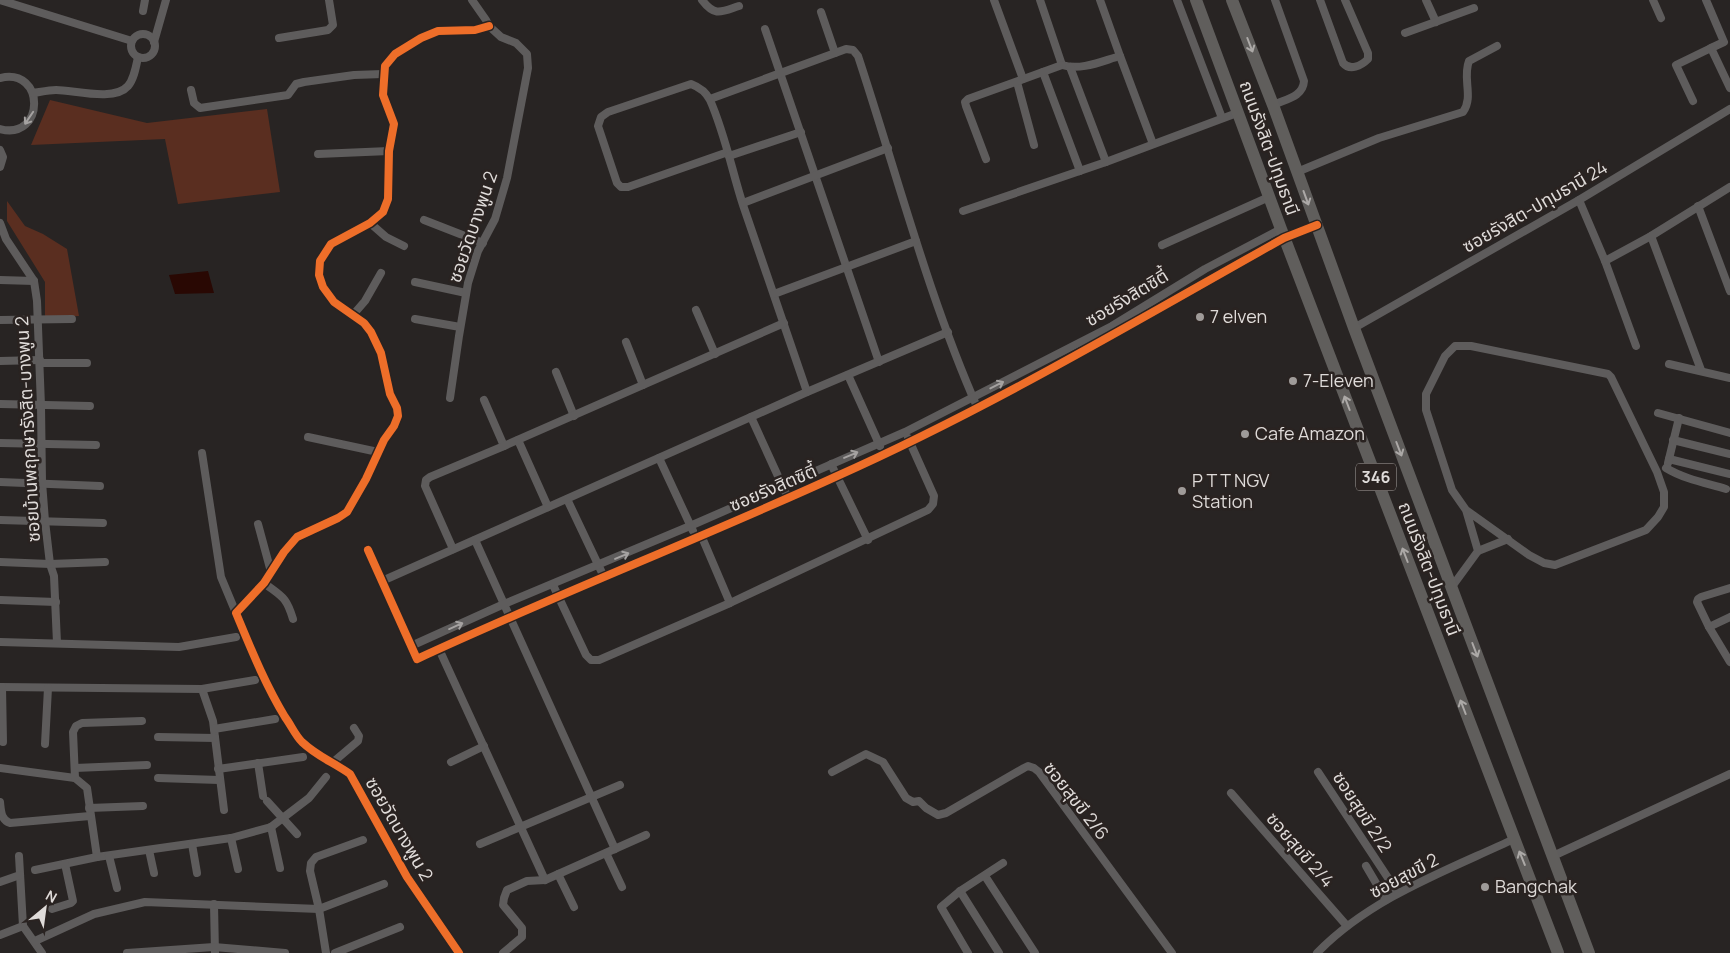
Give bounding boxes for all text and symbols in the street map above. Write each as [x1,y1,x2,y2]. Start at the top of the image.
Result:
one-way arrow [1246,38,1255,53]
street label: ถนนรังสิต-ปทุมธานี [1234,77,1305,218]
one-way arrow [24,110,34,124]
street label: ซอยรังสิต-ปทุมธานี 24 [1458,155,1611,258]
street label: ซอยวัดบางพูน 2 [442,168,503,286]
one-way arrow [1302,189,1311,205]
street label: ซอยรังสิตซิตี้ [1081,263,1172,331]
place label: 7 elven [1210,304,1267,328]
marker: 7 elven [1194,311,1206,323]
street label: ซอยบ้านพฤกษารังสิต-บางพูน 2 [9,315,46,543]
place label: 7-Eleven [1303,368,1374,392]
marker: 7-Eleven [1287,375,1299,387]
one-way arrow [989,380,1004,389]
one-way arrow [1342,396,1351,411]
place label: Cafe Amazon [1255,421,1365,445]
marker: Cafe Amazon [1239,428,1251,440]
one-way arrow [1395,440,1404,456]
one-way arrow [843,450,858,460]
street label: ซอยรังสิตซิตี้ [725,458,820,516]
road number: 346 [1356,464,1396,491]
place label: P T T NGV Station [1192,468,1270,513]
marker: P T T NGV Station [1176,485,1188,497]
street label: ถนนรังสิต-ปทุมธานี [1393,498,1467,639]
one-way arrow [1400,548,1410,563]
one-way arrow [614,550,629,560]
one-way arrow [448,620,463,630]
one-way arrow [1471,642,1480,657]
one-way arrow [1458,699,1467,714]
street label: ซอยสุขขี 2/6 [1039,756,1115,844]
street label: ซอยสุขขี 2/2 [1328,766,1398,857]
street label: ซอยวัดบางพูน 2 [360,772,439,885]
street label: ซอยสุขขี 2/4 [1261,807,1340,892]
street label: ซอยสุขขี 2 [1365,847,1442,903]
one-way arrow [1517,851,1526,866]
place label: Bangchak [1495,874,1578,898]
marker: Bangchak [1479,881,1491,893]
north arrow [20,883,70,933]
text: N [43,885,61,907]

